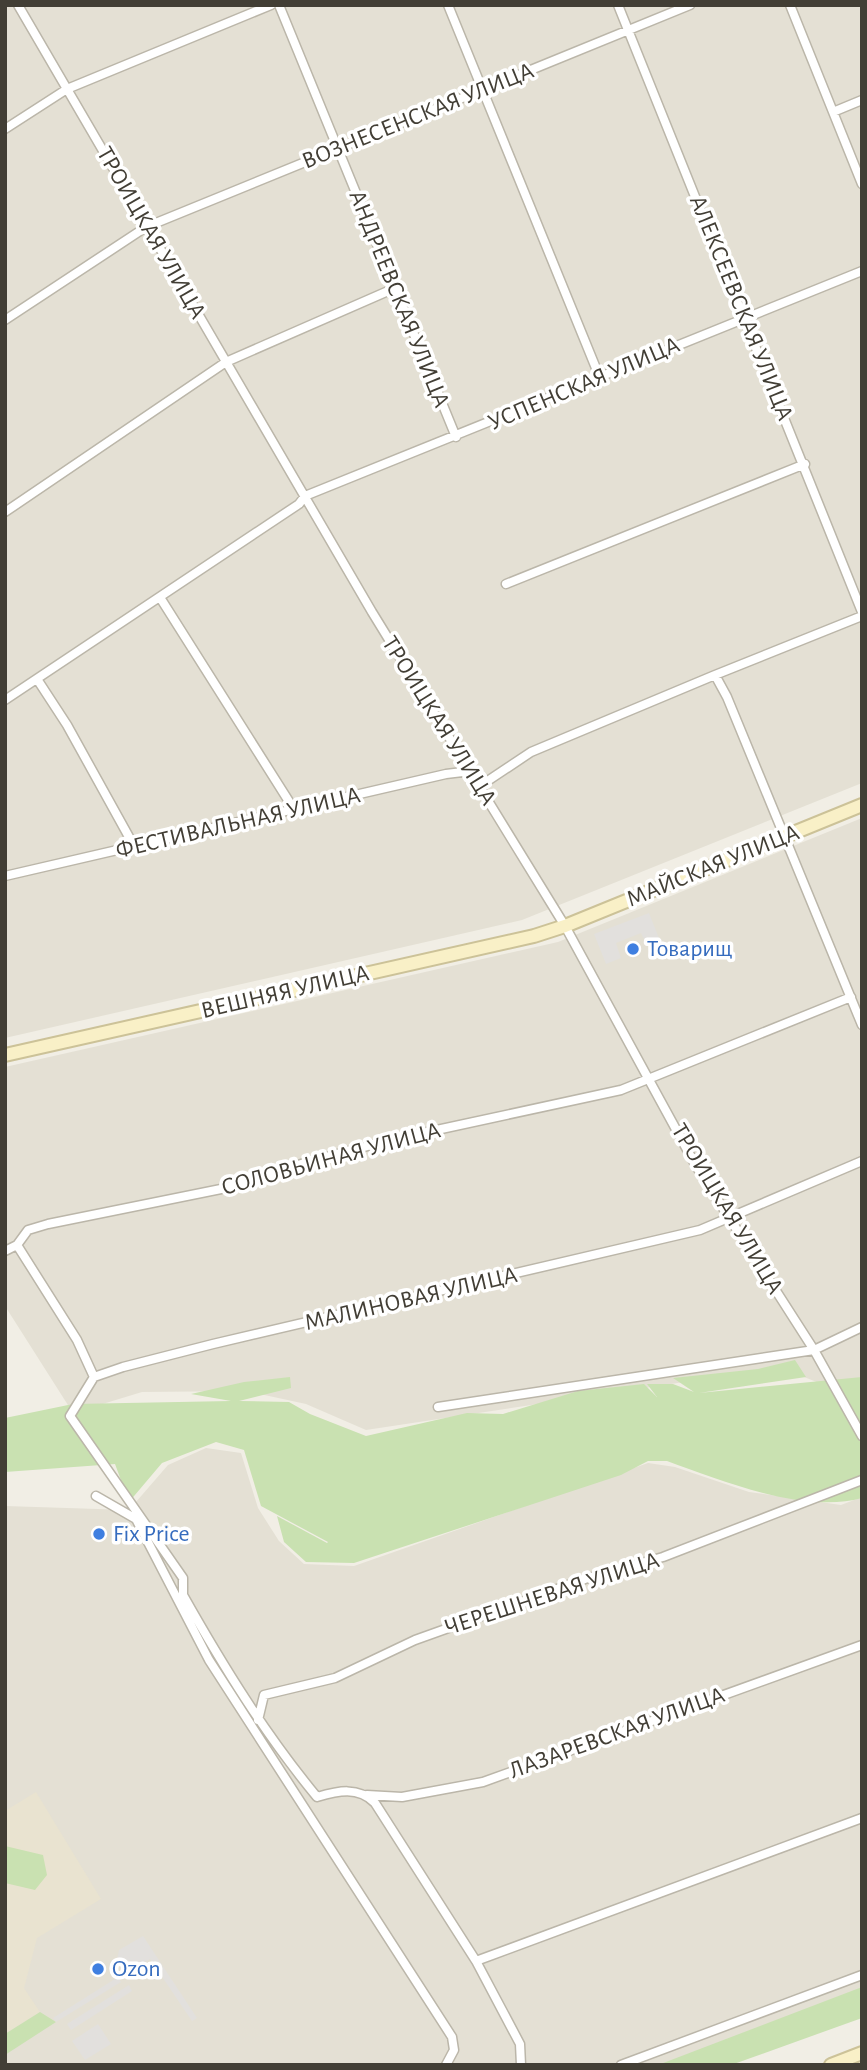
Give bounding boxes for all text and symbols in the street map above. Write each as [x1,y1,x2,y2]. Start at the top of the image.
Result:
street label: ВОЗНЕСЕНСКАЯ УЛИЦА [299,58,537,174]
street label: ТРОИЦКАЯ УЛИЦА [92,143,210,323]
street label: АНДРЕЕВСКАЯ УЛИЦА [344,187,454,411]
street label: АЛЕКСЕЕВСКАЯ УЛИЦА [685,192,797,424]
street label: УСПЕНСКАЯ УЛИЦА [485,333,683,435]
street label: ТРОИЦКАЯ УЛИЦА [377,632,501,810]
street label: ФЕСТИВАЛЬНАЯ УЛИЦА [113,783,363,863]
street label: МАЙСКАЯ УЛИЦА [623,820,803,912]
place label: Товарищ [647,937,732,961]
marker: Товарищ [625,941,641,957]
street label: ВЕШНЯЯ УЛИЦА [199,961,371,1023]
street label: СОЛОВЬИНАЯ УЛИЦА [219,1118,443,1200]
street label: ТРОИЦКАЯ УЛИЦА [667,1120,787,1298]
street label: МАЛИНОВАЯ УЛИЦА [302,1263,520,1335]
place label: Fix Price [113,1522,190,1546]
marker: Fix Price [91,1526,107,1542]
street label: ЧЕРЕШНЕВАЯ УЛИЦА [442,1548,662,1640]
street label: ЛАЗАРЕВСКАЯ УЛИЦА [506,1683,728,1783]
place label: Ozon [112,1957,161,1981]
marker: Ozon [90,1961,106,1977]

